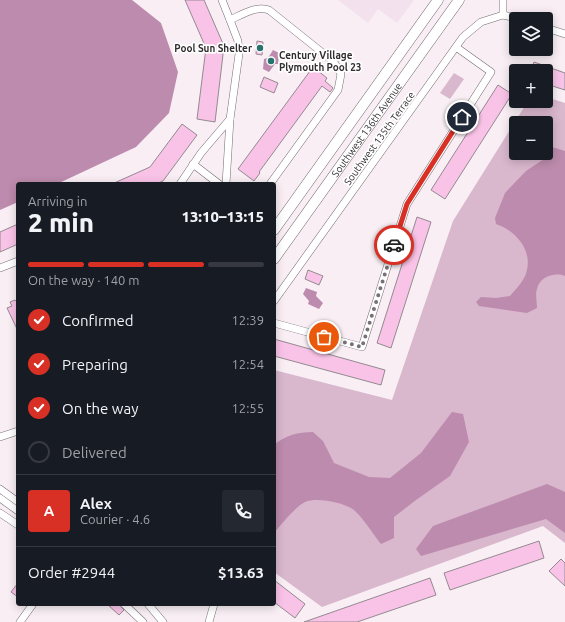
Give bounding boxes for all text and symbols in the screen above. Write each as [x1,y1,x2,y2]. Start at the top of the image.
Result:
map controls [509,12,553,160]
button: layers [509,12,553,56]
place label: Pool Sun Shelter [174,43,253,54]
marker: Pool Sun Shelter [255,43,265,53]
place label: Century Village Plymouth Pool 23 [279,50,362,73]
marker: Century Village Plymouth Pool 23 [266,56,276,66]
button: + [509,64,553,108]
street label: Southwest 136th Avenue [330,81,404,179]
street label: Southwest 135th Terrace [342,90,417,187]
pin [445,100,479,134]
icon: home [451,106,473,128]
button: − [509,116,553,160]
text: Arriving in [28,194,87,208]
text: 2 min [28,208,94,237]
text: 13:10–13:15 [181,208,264,225]
courier [374,225,414,265]
icon: car [383,234,405,256]
text: On the way · 140 m [28,273,140,287]
icon: check [28,309,50,331]
text: Confirmed [62,312,134,329]
text: 12:39 [231,313,264,327]
pin [307,320,341,354]
icon: bag [313,326,335,348]
icon: check [28,353,50,375]
text: Preparing [62,356,128,373]
text: 12:54 [231,357,264,371]
icon: check [28,397,50,419]
text: On the way [62,400,138,417]
text: 12:55 [231,401,264,415]
text: Delivered [62,444,127,461]
button: phone [222,490,264,532]
text: Alex [80,495,112,512]
text: A [44,502,54,519]
text: Courier · 4.6 [80,512,150,526]
text: Order #2944 [28,564,115,581]
text: $13.63 [218,564,264,581]

